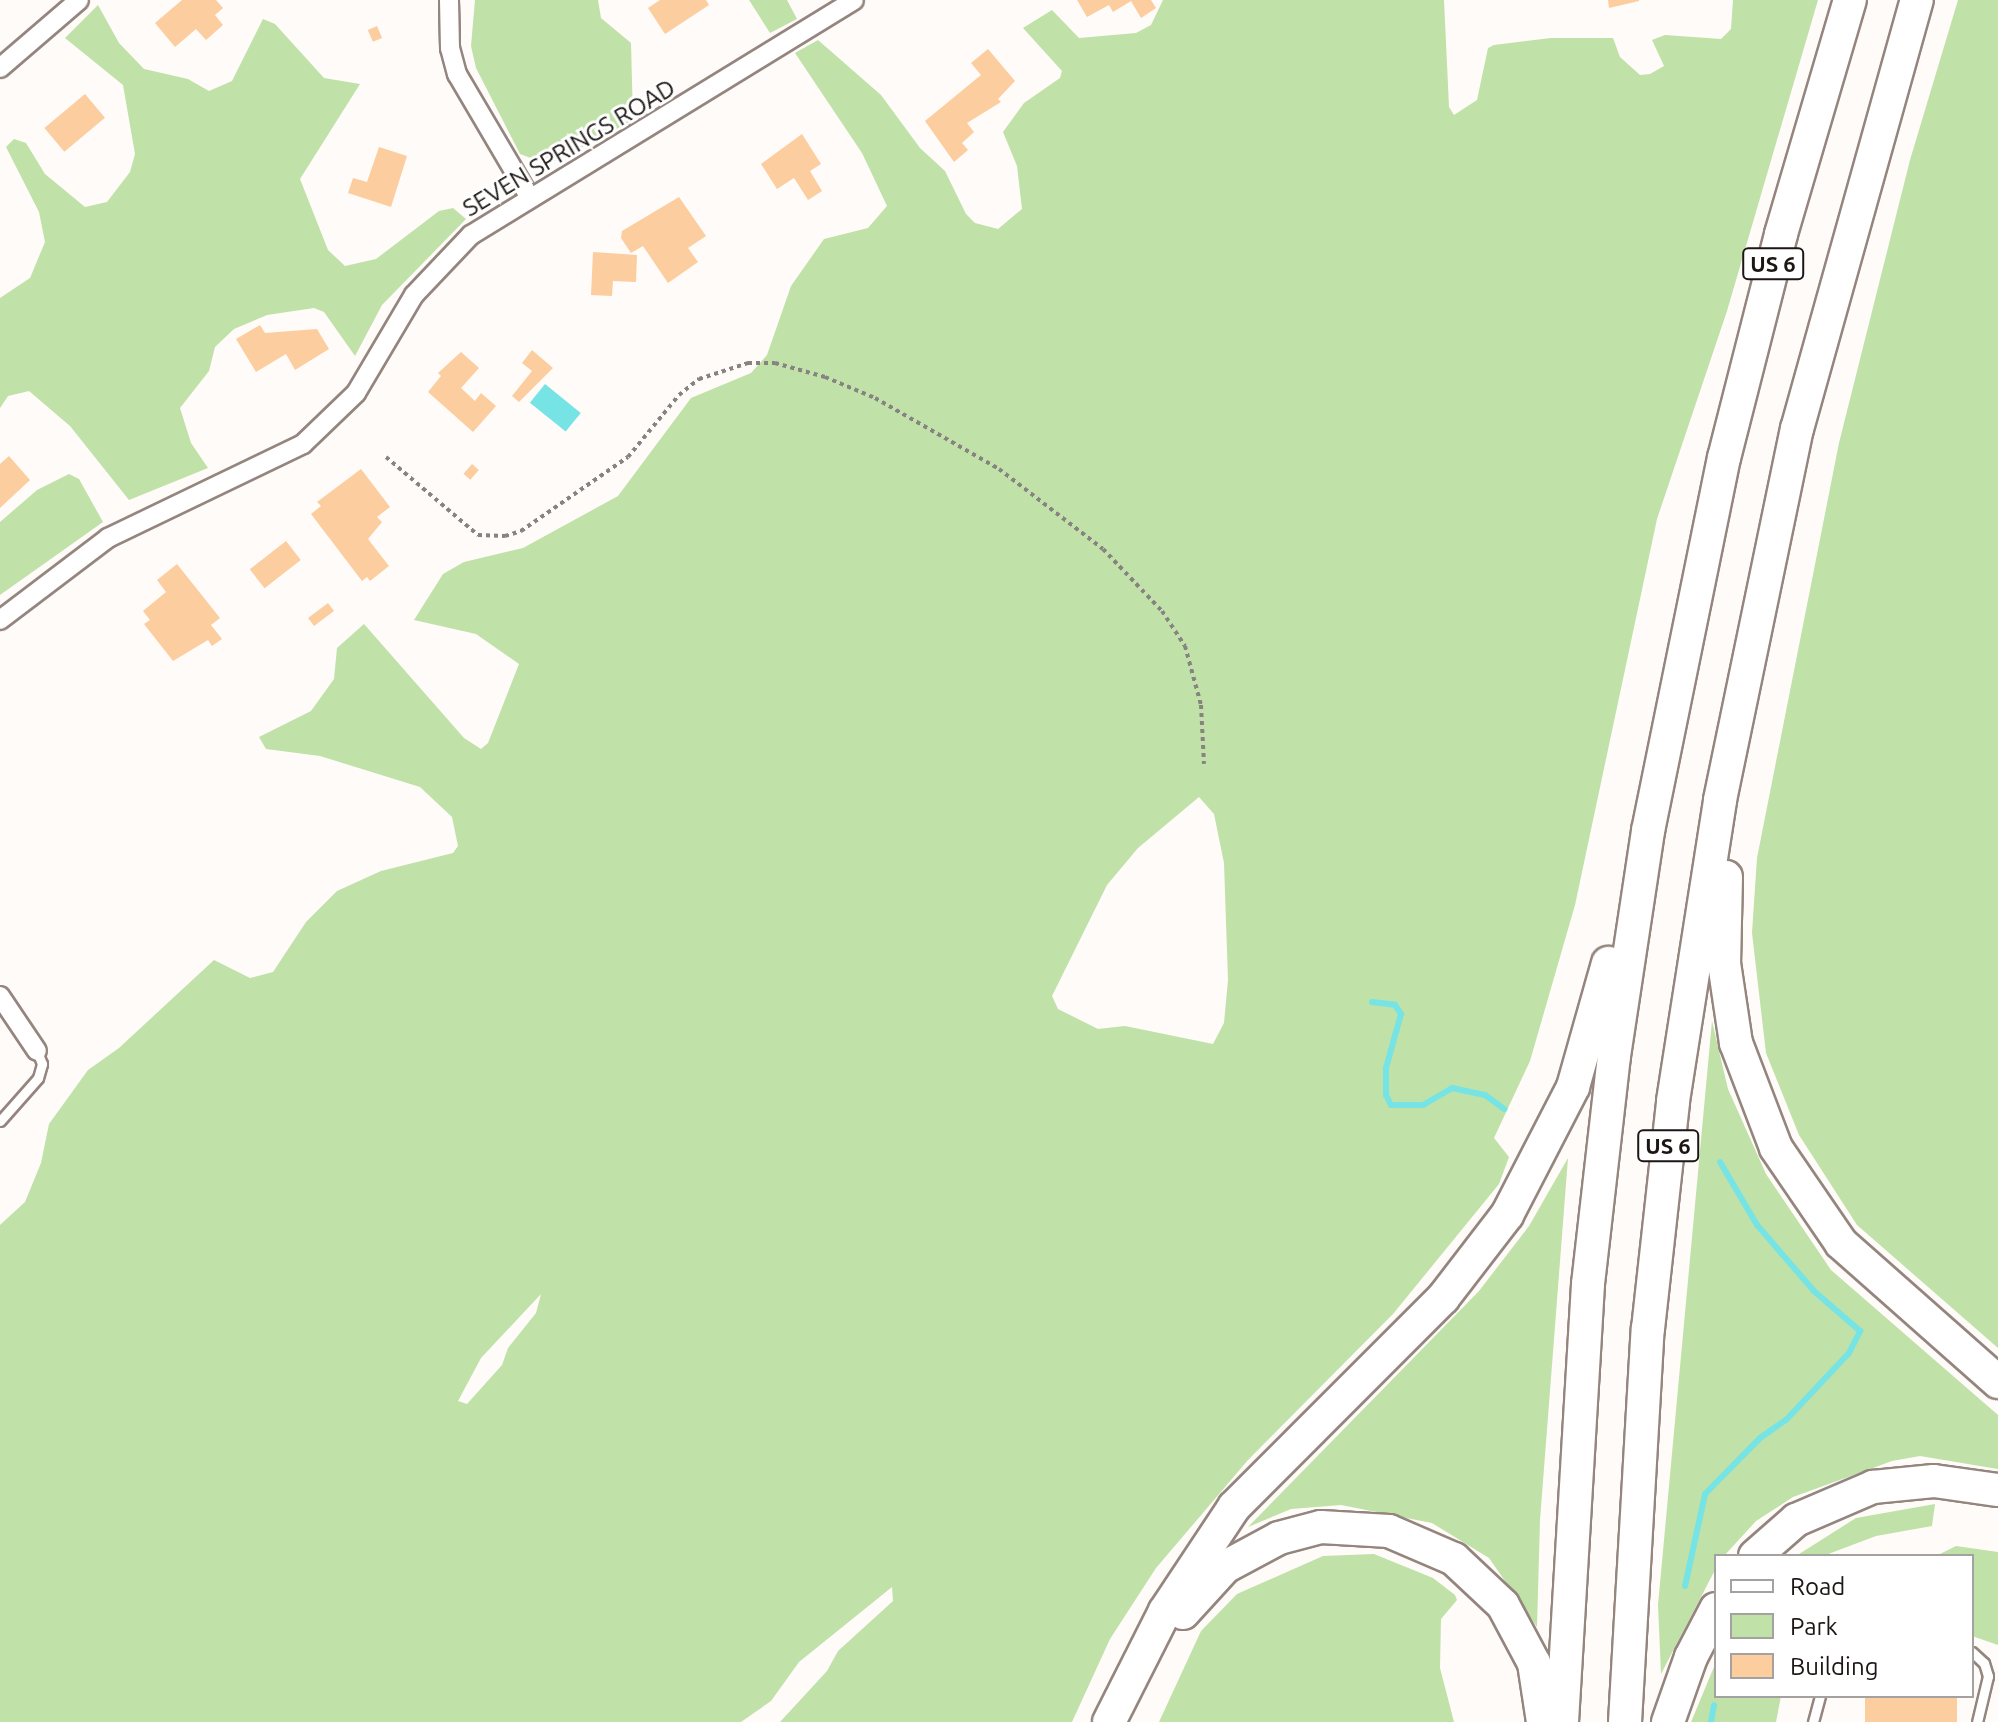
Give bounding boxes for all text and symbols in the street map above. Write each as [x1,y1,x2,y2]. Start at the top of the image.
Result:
street label: SEVEN SPRINGS ROAD [458,73,680,223]
road number: US 6 [1741,246,1805,282]
road number: US 6 [1636,1128,1700,1164]
legend [1714,1554,1974,1698]
text: Road [1790,1573,1845,1600]
text: Park [1790,1613,1838,1640]
text: Building [1790,1653,1878,1680]

